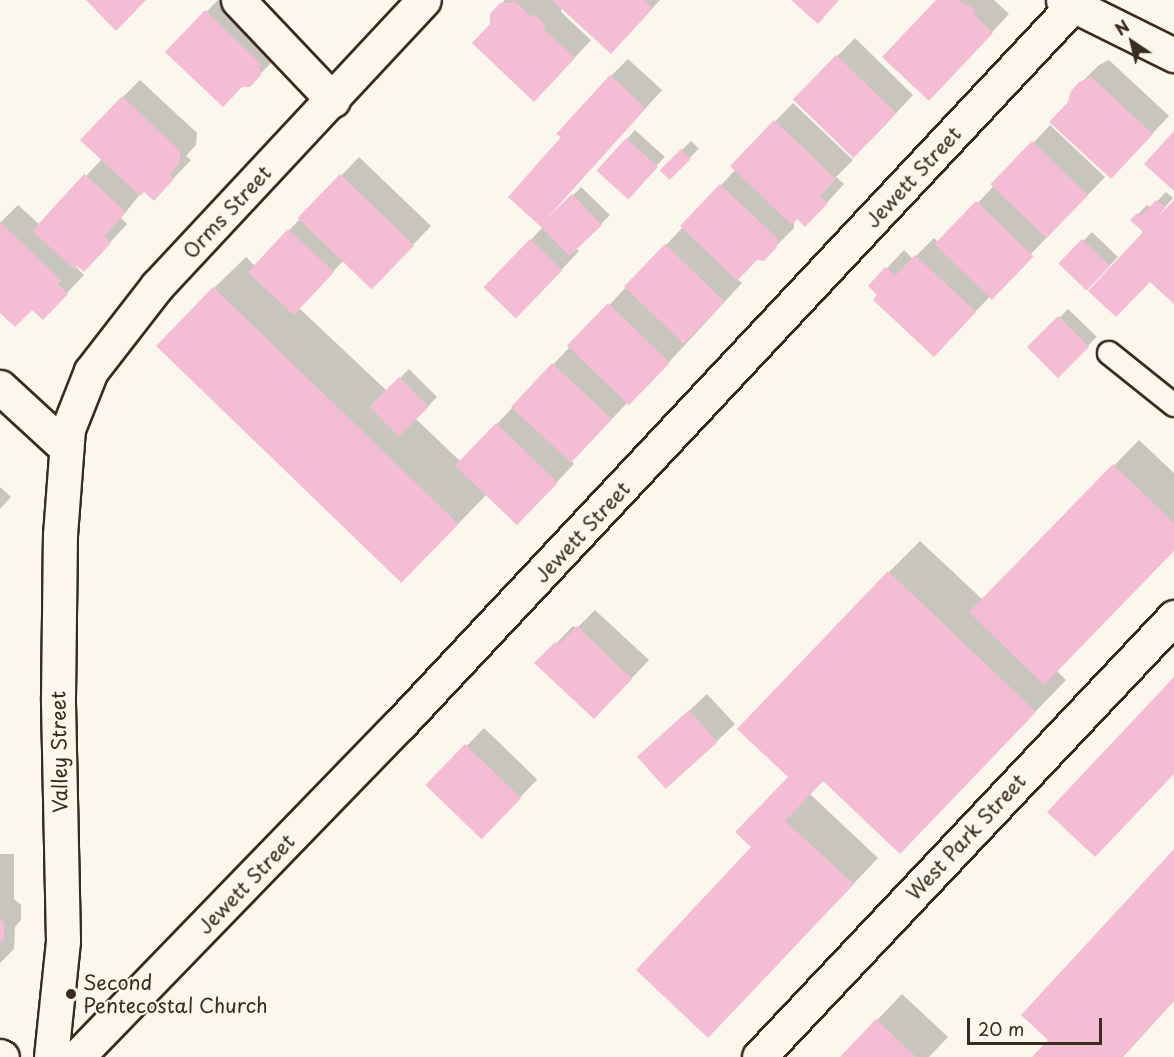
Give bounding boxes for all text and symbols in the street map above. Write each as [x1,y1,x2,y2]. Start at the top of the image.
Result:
north arrow [1102,12,1162,72]
text: N [1110,14,1134,41]
street label: Jewett Street [860,121,966,233]
street label: Orms Street [178,160,276,264]
street label: Jewett Street [529,476,635,588]
street label: Valley Street [46,690,72,814]
street label: West Park Street [901,769,1031,905]
street label: Jewett Street [192,829,300,939]
place label: Second Pentecostal Church [83,970,268,1017]
marker: Second Pentecostal Church [64,987,78,1001]
scale bar [970,1006,1105,1044]
text: 20 m [978,1015,1024,1042]

